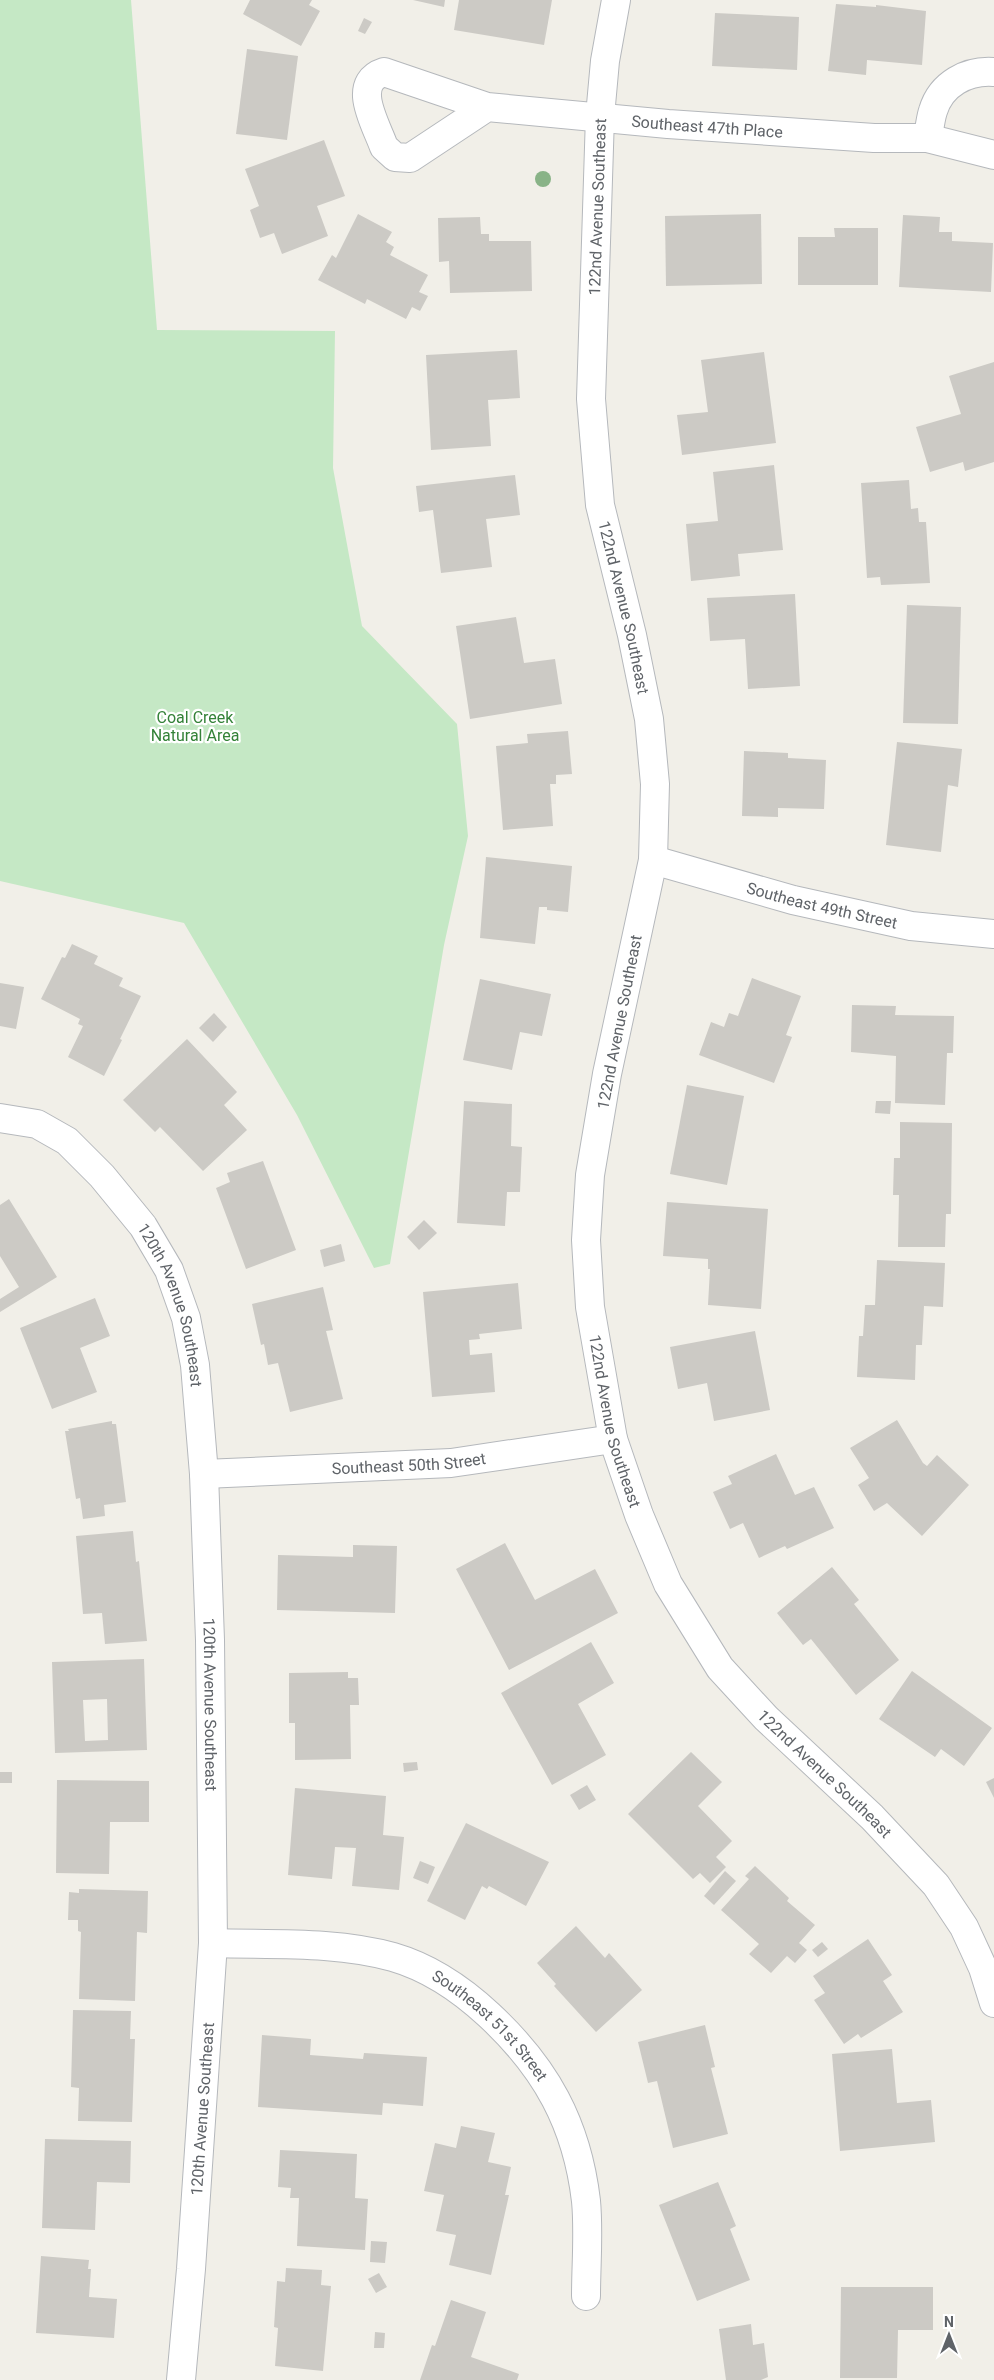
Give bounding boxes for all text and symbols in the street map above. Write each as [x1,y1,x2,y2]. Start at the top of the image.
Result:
street label: Southeast 47th Place [631,112,783,142]
street label: 122nd Avenue Southeast [585,118,610,296]
street label: 122nd Avenue Southeast [594,519,653,696]
park label: Coal Creek Natural Area [151,708,239,745]
street label: Southeast 49th Street [744,878,899,933]
street label: 122nd Avenue Southeast [593,933,646,1111]
street label: 120th Avenue Southeast [133,1220,206,1388]
street label: 122nd Avenue Southeast [585,1333,645,1510]
street label: Southeast 50th Street [331,1449,487,1478]
street label: 120th Avenue Southeast [199,1617,220,1791]
street label: 122nd Avenue Southeast [753,1706,895,1842]
street label: Southeast 51st Street [429,1966,551,2085]
street label: 120th Avenue Southeast [187,2022,218,2196]
north arrow [924,2310,974,2360]
text: N [944,2314,954,2330]

